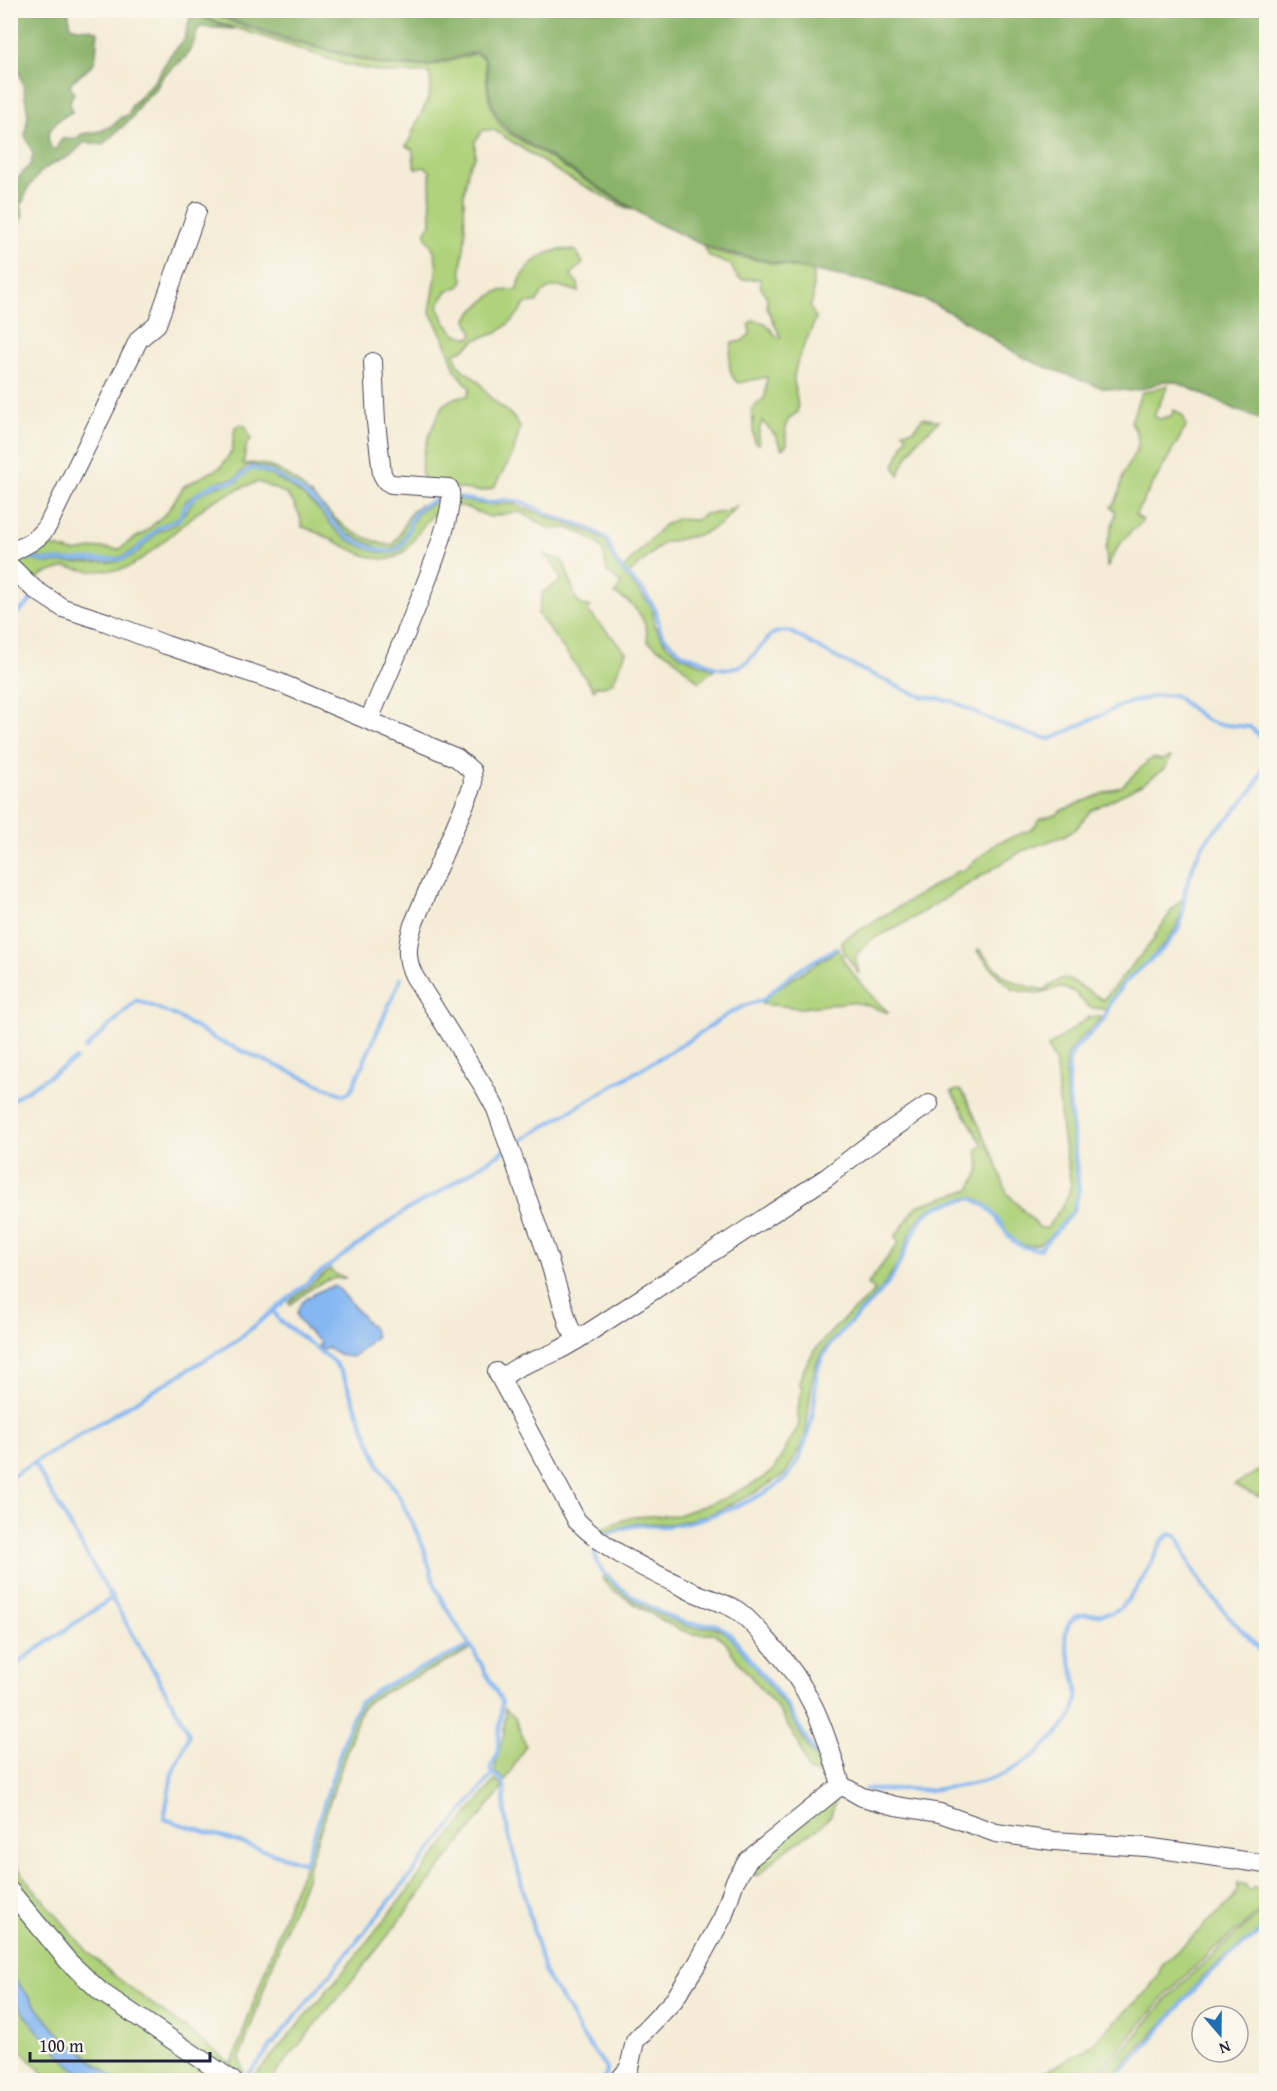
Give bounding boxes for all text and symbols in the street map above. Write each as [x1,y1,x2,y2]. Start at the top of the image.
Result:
north arrow [1190,2004,1250,2064]
scale bar [30,2025,210,2063]
text: 100 m [39,2032,84,2059]
text: N [1216,2035,1234,2061]

